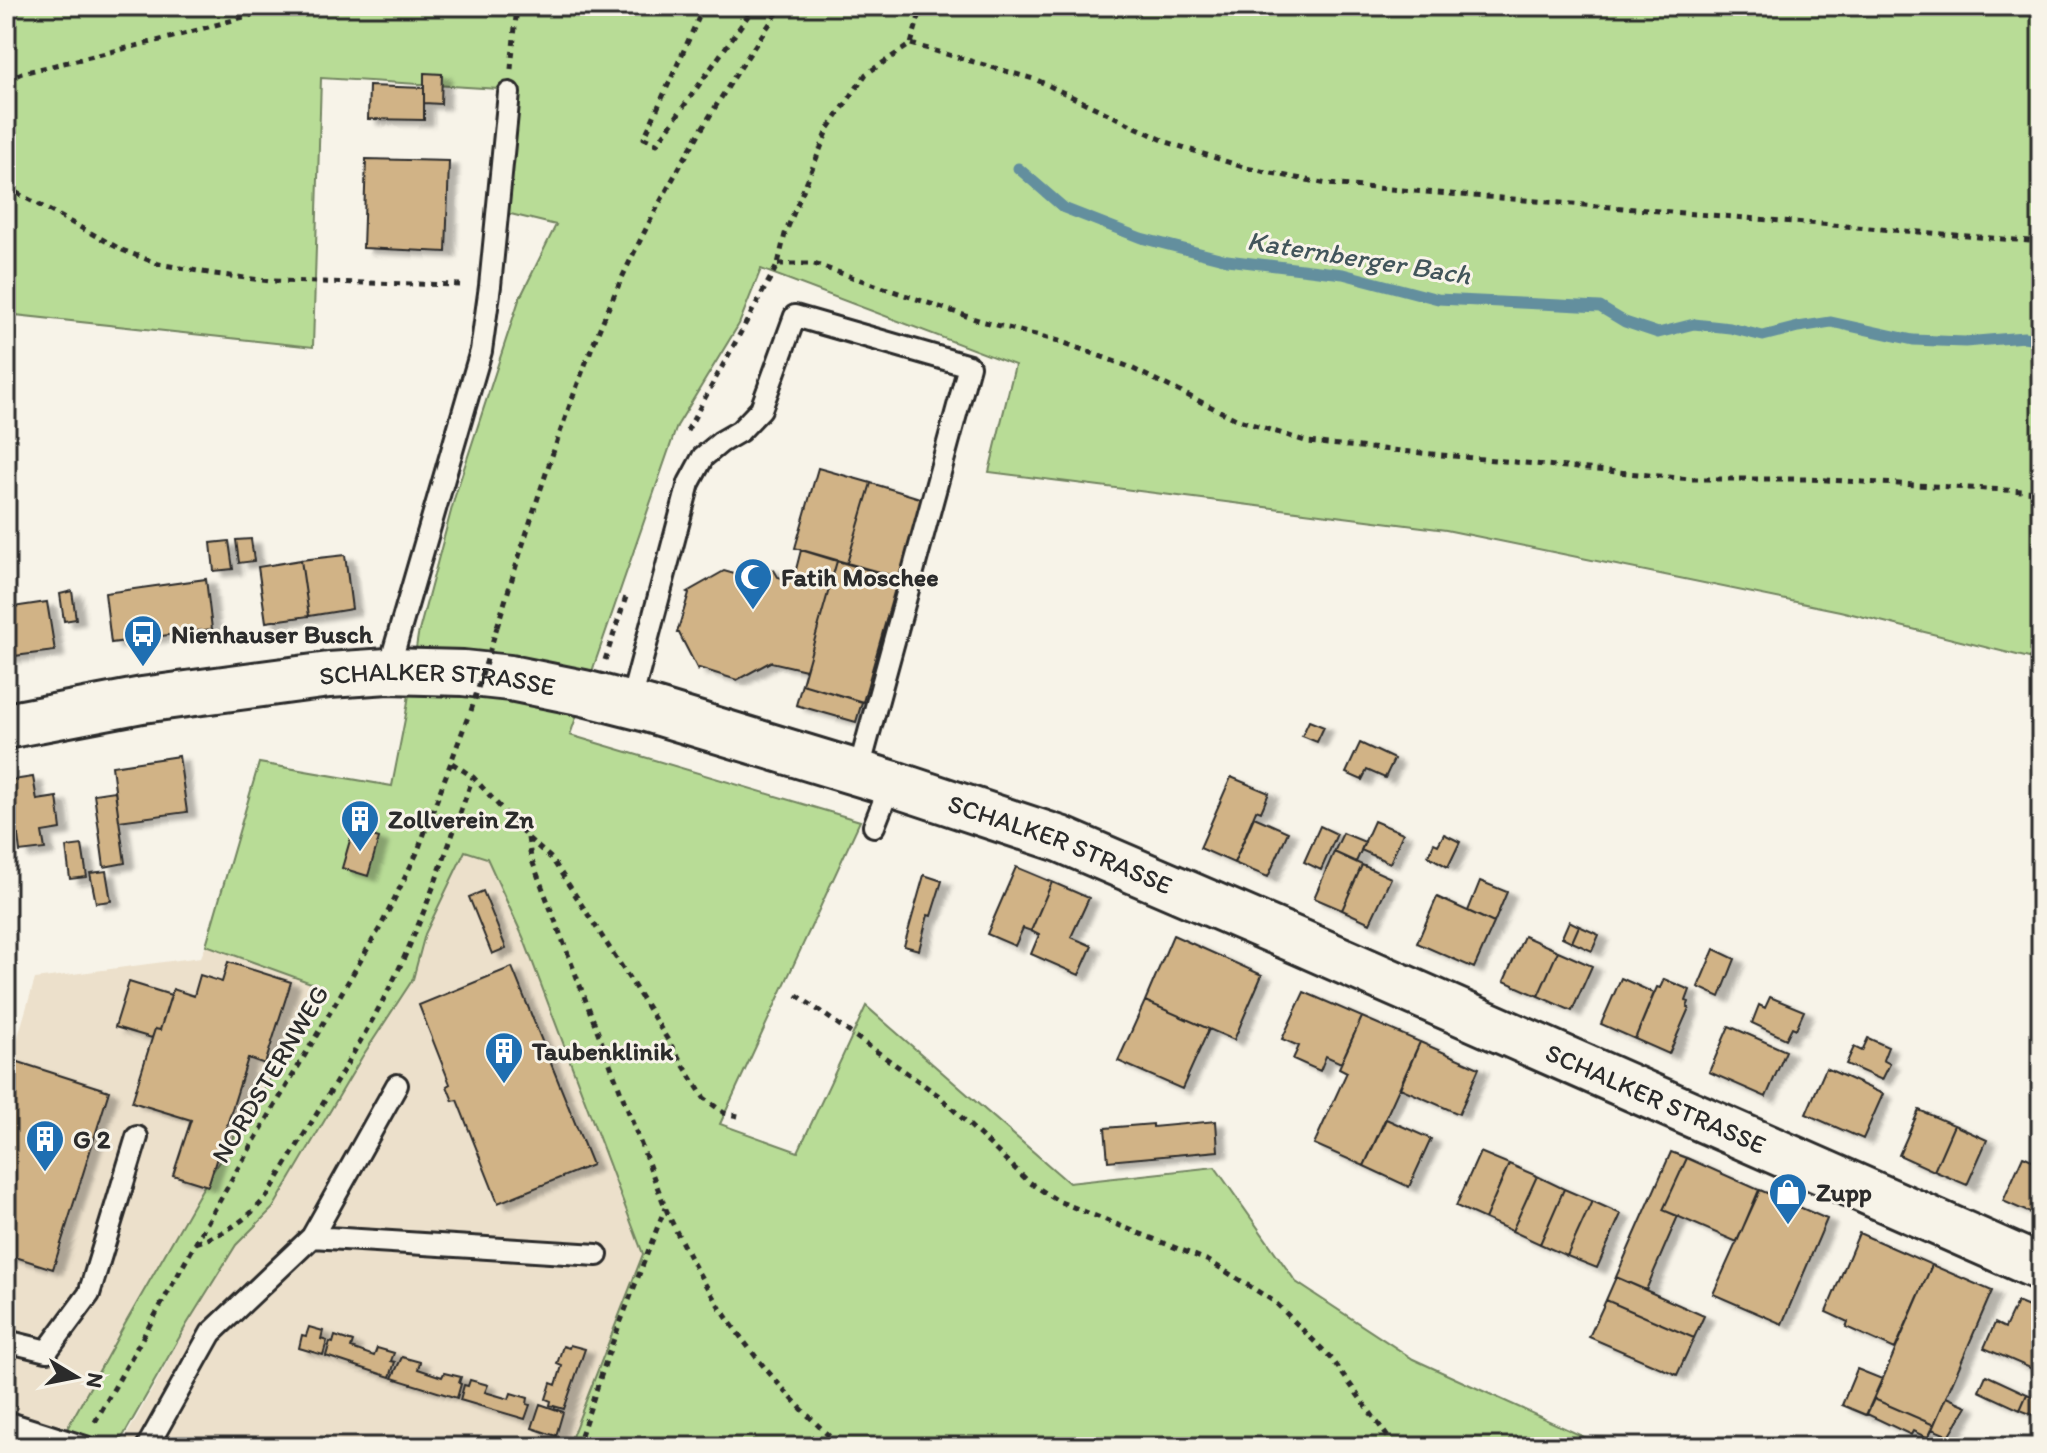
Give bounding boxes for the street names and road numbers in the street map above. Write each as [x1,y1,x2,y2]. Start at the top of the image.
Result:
street label: SCHALKER STRASSE [317,655,558,703]
street label: SCHALKER STRASSE [944,787,1177,901]
street label: NORDSTERNWEG [204,979,336,1169]
street label: SCHALKER STRASSE [1541,1036,1771,1161]

